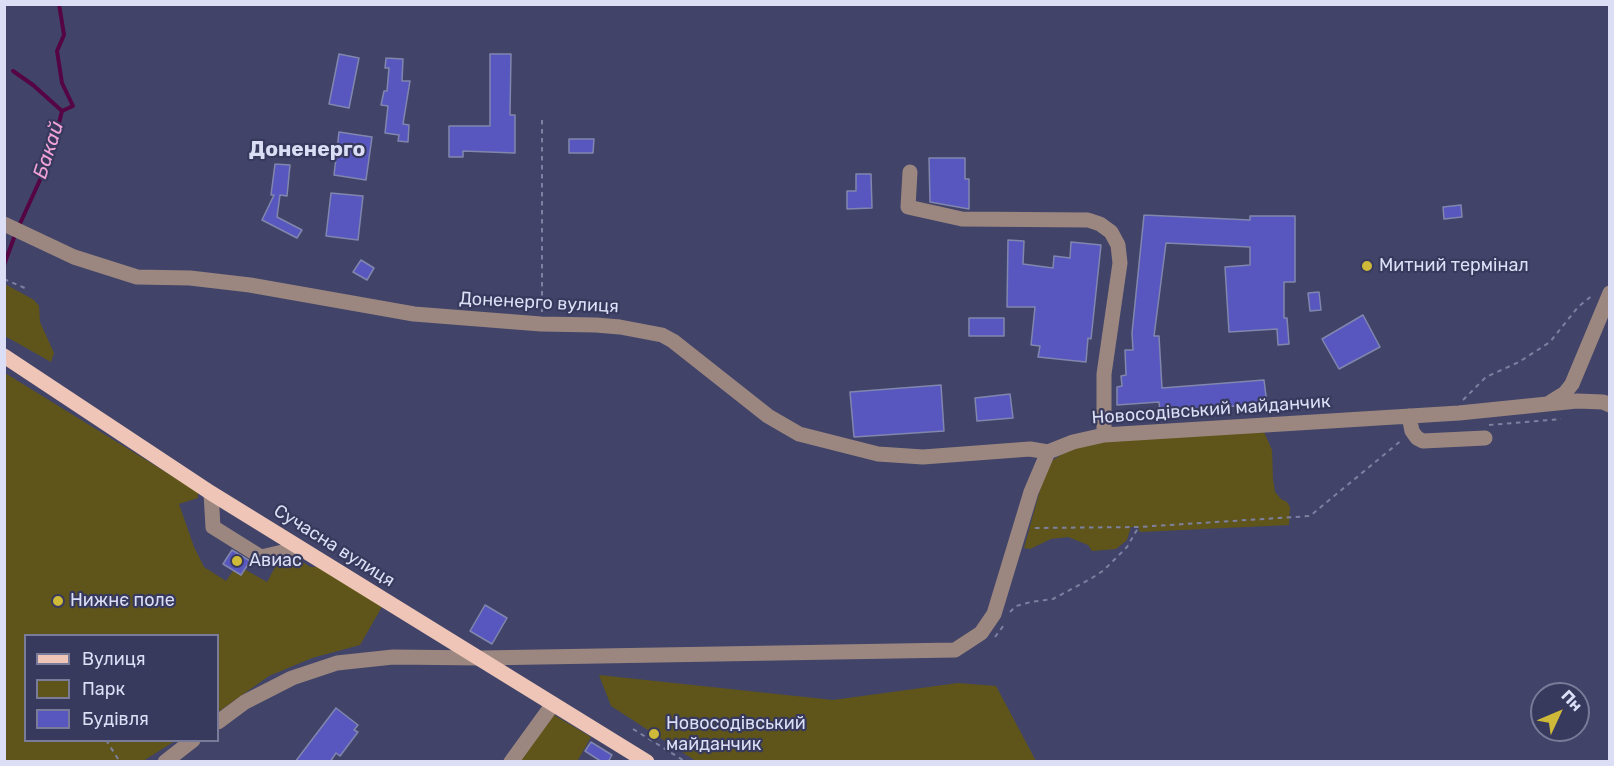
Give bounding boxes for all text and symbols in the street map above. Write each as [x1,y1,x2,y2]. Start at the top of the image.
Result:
water label: Бакай [28,118,70,182]
district label: Доненерго [249,137,365,163]
place label: Митний термінал [1379,255,1529,277]
marker: Митний термінал [1360,259,1374,273]
street label: Доненерго вулиця [459,288,619,318]
street label: Новосодівський майданчик [1091,391,1331,429]
street label: Сучасна вулиця [269,500,399,592]
place label: Авиас [249,550,302,572]
marker: Авиас [230,554,244,568]
place label: Нижнє поле [70,590,175,612]
marker: Нижнє поле [51,594,65,608]
legend [24,634,219,742]
text: Вулиця [82,648,146,670]
text: Парк [82,678,125,700]
north arrow [1530,682,1590,742]
text: Пн [1557,686,1586,715]
text: Будівля [82,708,149,730]
place label: Новосодівський майданчик [666,713,806,756]
marker: Новосодівський майданчик [647,727,661,741]

